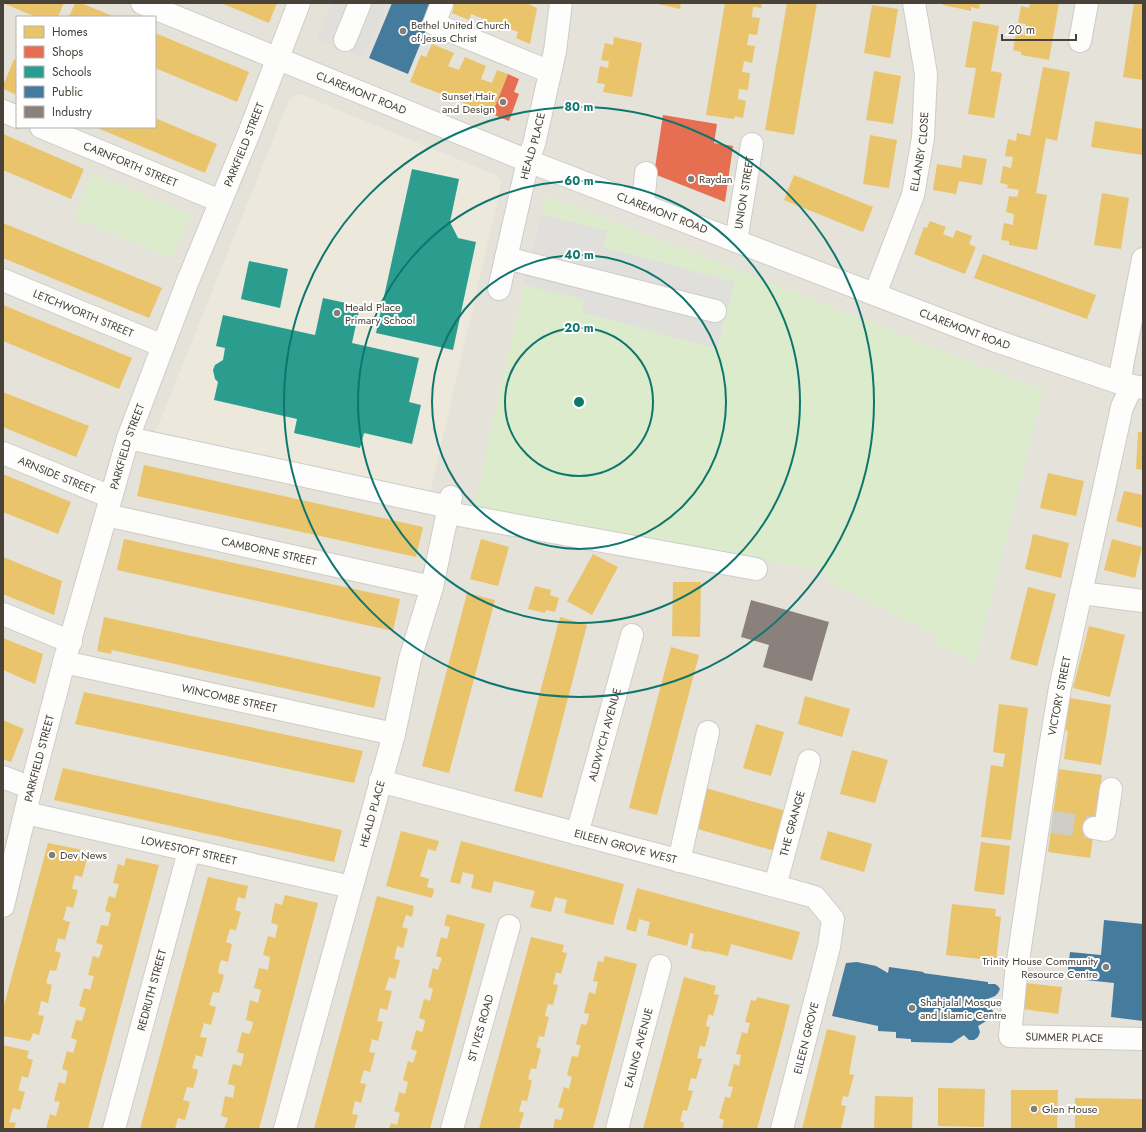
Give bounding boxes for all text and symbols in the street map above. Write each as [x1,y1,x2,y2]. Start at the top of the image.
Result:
legend [16,16,156,128]
scale bar [1002,16,1076,42]
place label: Bethel United Church of Jesus Christ [411,17,510,46]
text: 20 m [1008,21,1035,39]
text: Homes [52,23,88,41]
marker: Bethel United Church of Jesus Christ [398,26,408,36]
text: Shops [52,43,83,61]
text: Schools [52,63,91,81]
street label: CLAREMONT ROAD [314,67,409,119]
text: Public [52,83,83,101]
place label: Sunset Hair and Design [442,88,495,117]
marker: Sunset Hair and Design [498,97,508,107]
text: 80 m [565,98,594,116]
street label: PARKFIELD STREET [220,100,268,189]
text: Industry [52,103,93,121]
street label: HEALD PLACE [516,111,549,181]
street label: ELLANBY CLOSE [906,111,932,193]
street label: CARNFORTH STREET [81,137,180,191]
street label: UNION STREET [730,155,758,230]
place label: Raydan [699,171,733,187]
text: 60 m [564,172,594,190]
marker: Raydan [686,174,696,184]
street label: CLAREMONT ROAD [615,188,711,238]
text: 40 m [564,246,594,264]
street label: LETCHWORTH STREET [31,285,136,341]
place label: Heald Place Primary School [345,299,415,328]
street label: CLAREMONT ROAD [917,304,1013,353]
marker: Heald Place Primary School [332,308,342,318]
text: 20 m [564,319,594,337]
centre of rings [572,395,586,409]
street label: PARKFIELD STREET [106,401,148,491]
street label: ARNSIDE STREET [16,452,98,498]
street label: CAMBORNE STREET [220,533,318,569]
street label: VICTORY STREET [1043,655,1075,737]
street label: WINCOMBE STREET [180,680,278,716]
street label: ALDWYCH AVENUE [584,686,625,783]
street label: PARKFIELD STREET [20,713,58,804]
street label: HEALD PLACE [355,778,389,849]
street label: THE GRANGE [775,789,809,858]
street label: EILEEN GROVE WEST [572,825,679,868]
street label: LOWESTOFT STREET [140,831,238,869]
place label: Dev News [60,847,108,863]
marker: Dev News [47,850,57,860]
street label: REDRUTH STREET [133,947,170,1032]
place label: Trinity House Community Resource Centre [982,953,1098,982]
marker: Trinity House Community Resource Centre [1101,962,1111,972]
street label: ST IVES ROAD [463,992,498,1063]
place label: Shahjalal Mosque and Islamic Centre [920,994,1007,1023]
street label: EILEEN GROVE [789,1000,823,1076]
marker: Shahjalal Mosque and Islamic Centre [907,1003,917,1013]
street label: EALING AVENUE [620,1006,657,1090]
street label: SUMMER PLACE [1025,1028,1104,1046]
place label: Glen House [1042,1101,1098,1117]
marker: Glen House [1029,1104,1039,1114]

